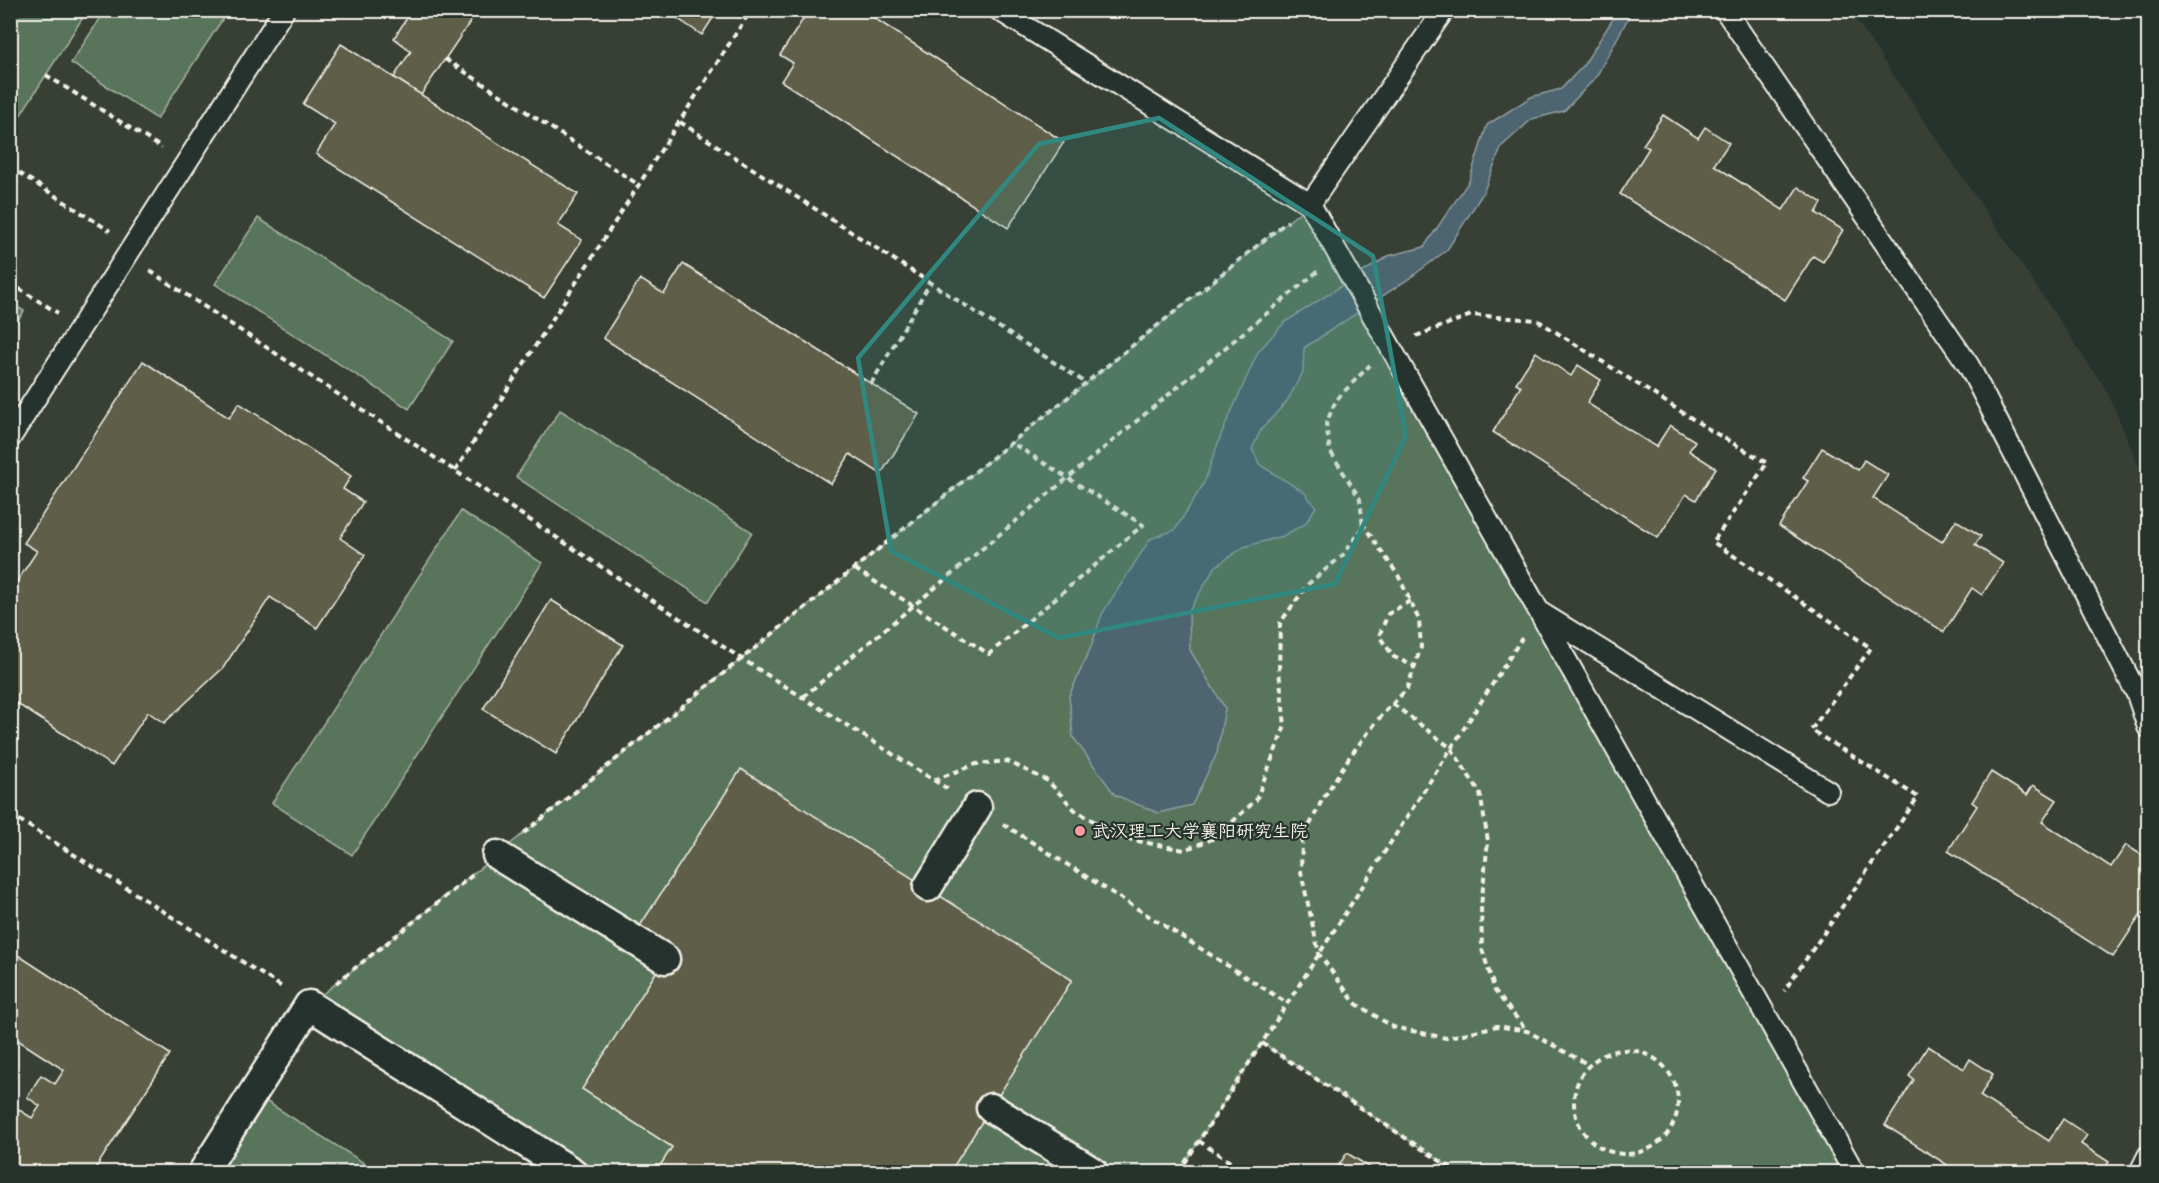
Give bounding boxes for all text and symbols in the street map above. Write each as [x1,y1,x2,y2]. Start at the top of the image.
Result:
place label: 武汉理工大学襄阳研究生院 [1092,819,1308,844]
marker: 武汉理工大学襄阳研究生院 [1073,824,1087,838]

